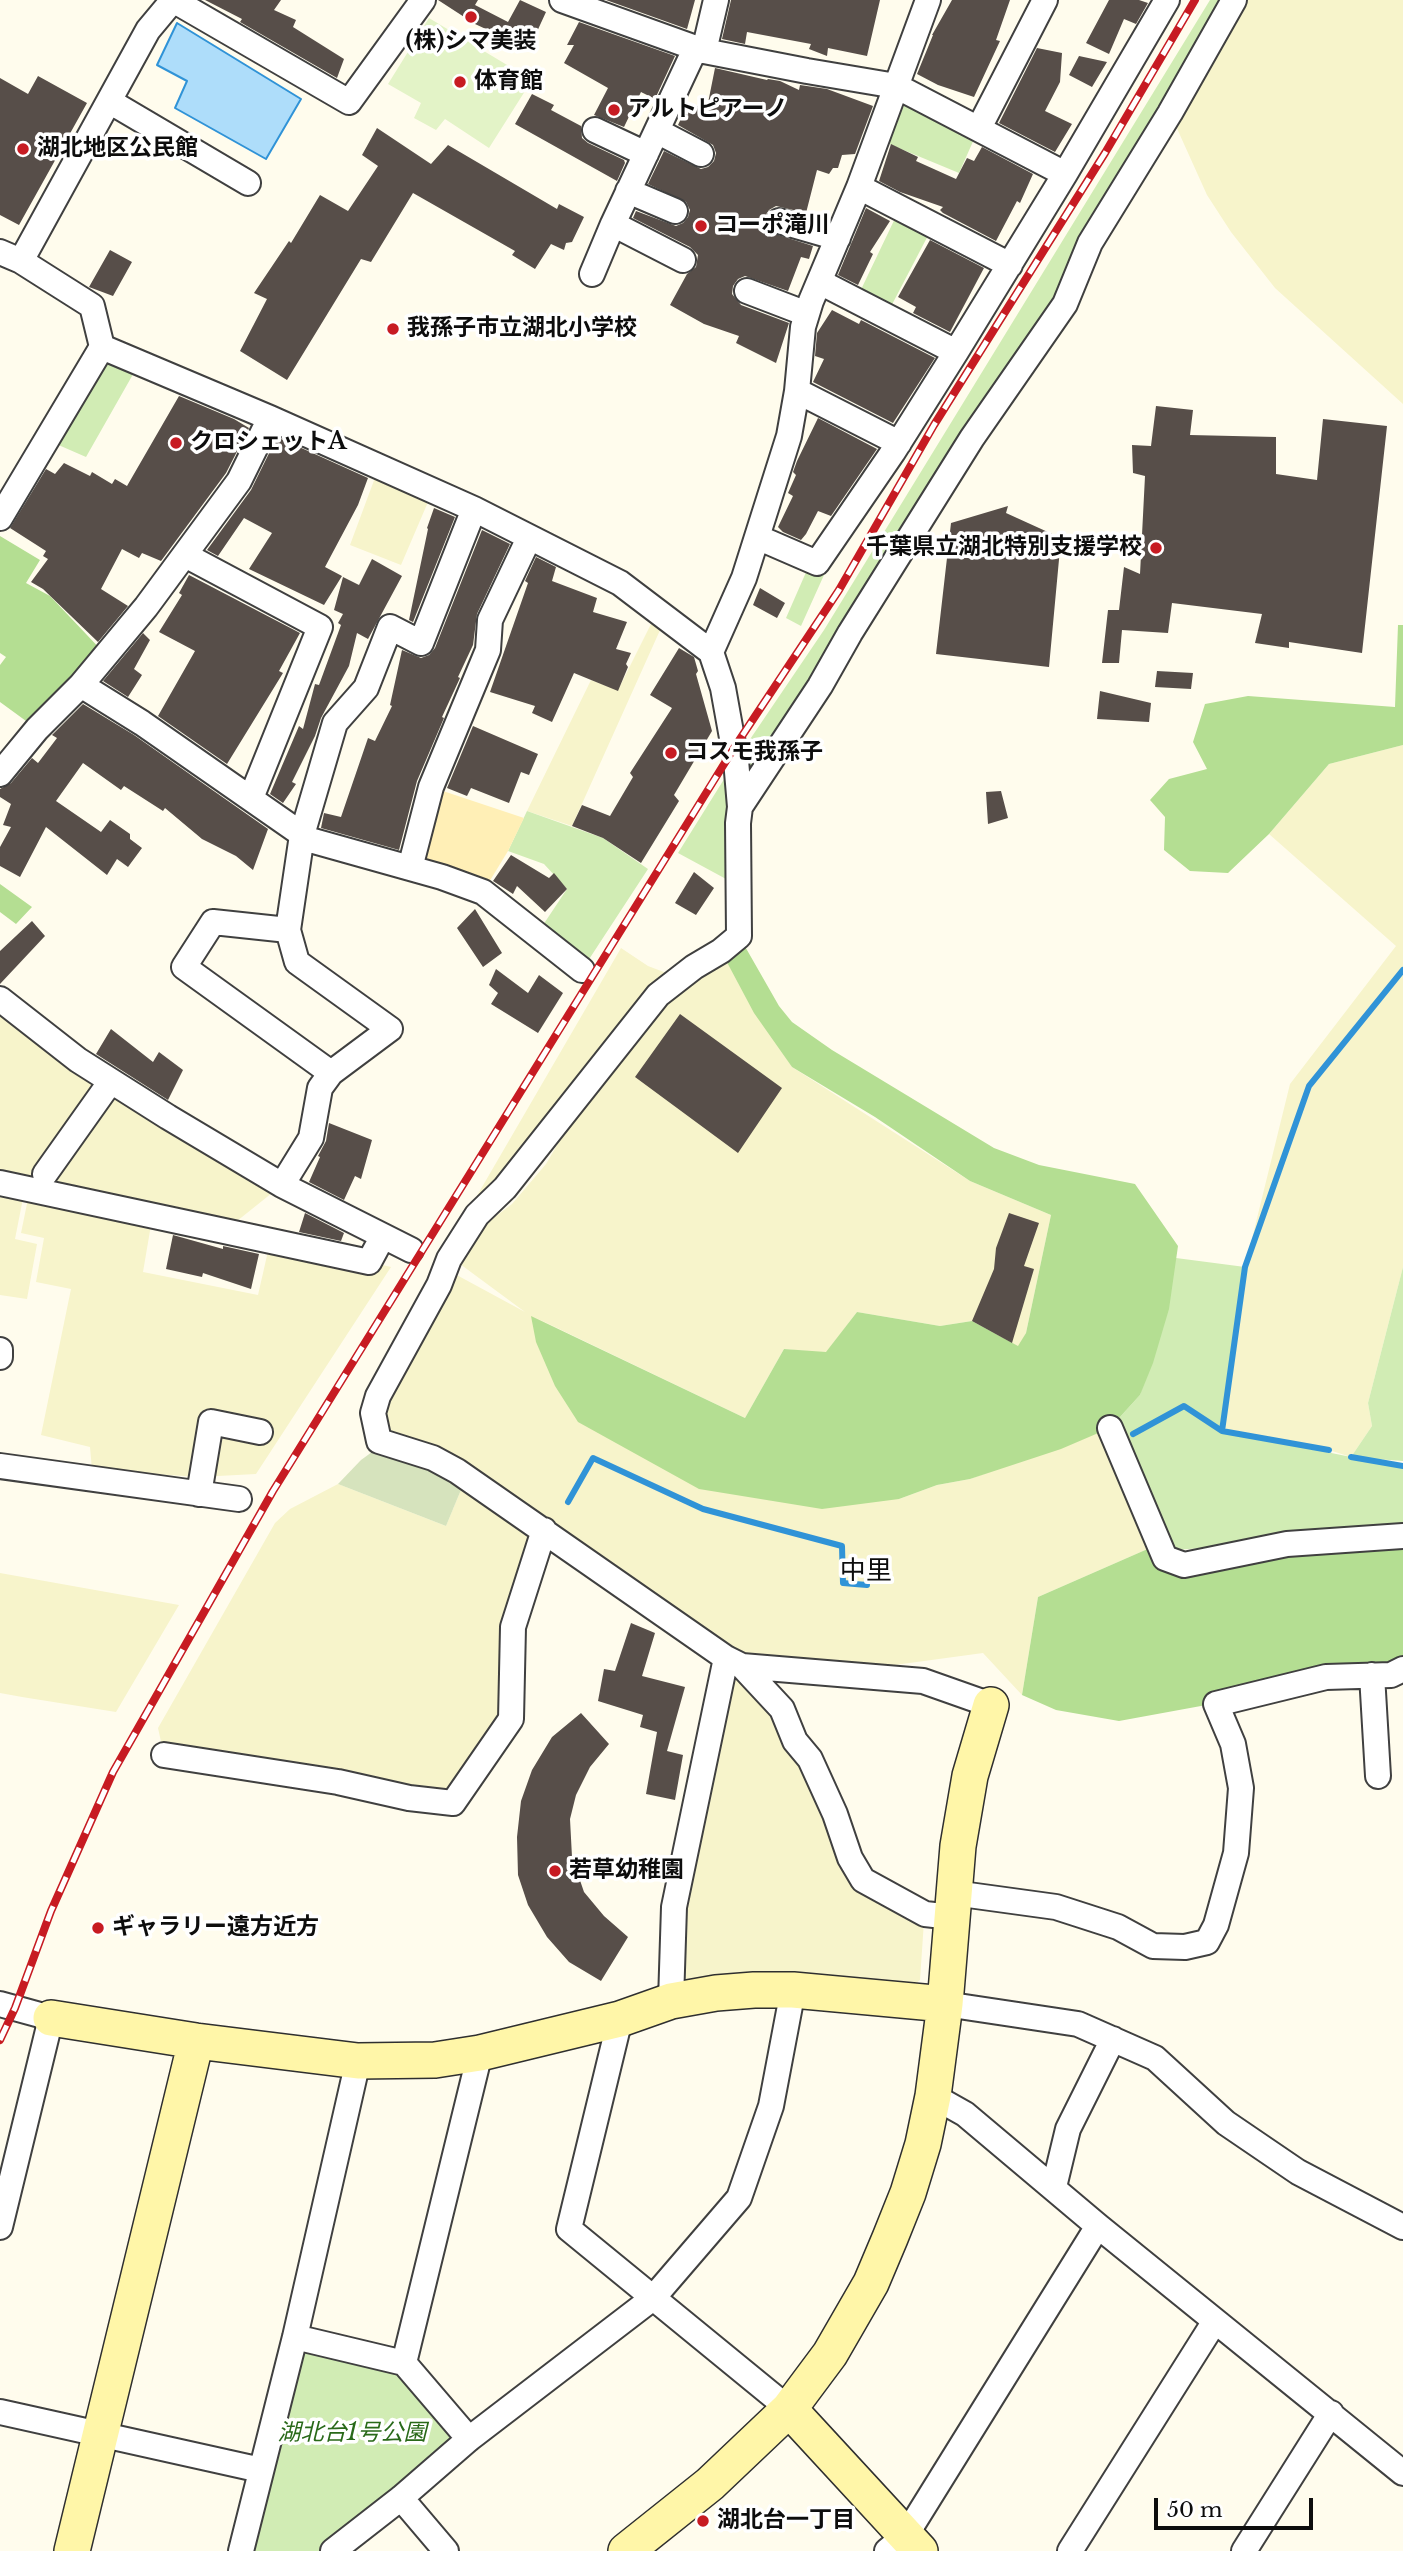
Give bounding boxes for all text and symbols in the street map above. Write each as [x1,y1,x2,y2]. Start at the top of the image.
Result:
marker: (株)シマ美装 [463,9,479,25]
place label: (株)シマ美装 [406,28,536,56]
place label: 体育館 [474,68,543,96]
marker: 体育館 [452,74,468,90]
place label: アルトピアーノ [628,96,788,124]
marker: アルトピアーノ [606,102,622,118]
place label: 湖北地区公民館 [37,135,198,163]
marker: 湖北地区公民館 [15,141,31,157]
place label: コーポ滝川 [715,212,830,240]
marker: コーポ滝川 [693,218,709,234]
place label: 我孫子市立湖北小学校 [407,315,637,343]
marker: 我孫子市立湖北小学校 [385,321,401,337]
place label: クロシェットA [190,429,347,457]
marker: クロシェットA [168,435,184,451]
place label: 千葉県立湖北特別支援学校 [866,534,1142,562]
marker: 千葉県立湖北特別支援学校 [1148,540,1164,556]
place label: コスモ我孫子 [685,739,823,767]
marker: コスモ我孫子 [663,745,679,761]
district label: 中里 [840,1556,892,1588]
place label: 若草幼稚園 [569,1857,684,1885]
marker: 若草幼稚園 [547,1863,563,1879]
place label: ギャラリー遠方近方 [112,1914,319,1942]
marker: ギャラリー遠方近方 [90,1920,106,1936]
park label: 湖北台1号公園 [278,2420,426,2448]
scale bar [1158,2484,1317,2528]
text: 50 m [1167,2497,1222,2523]
place label: 湖北台一丁目 [717,2507,855,2535]
marker: 湖北台一丁目 [695,2513,711,2529]

